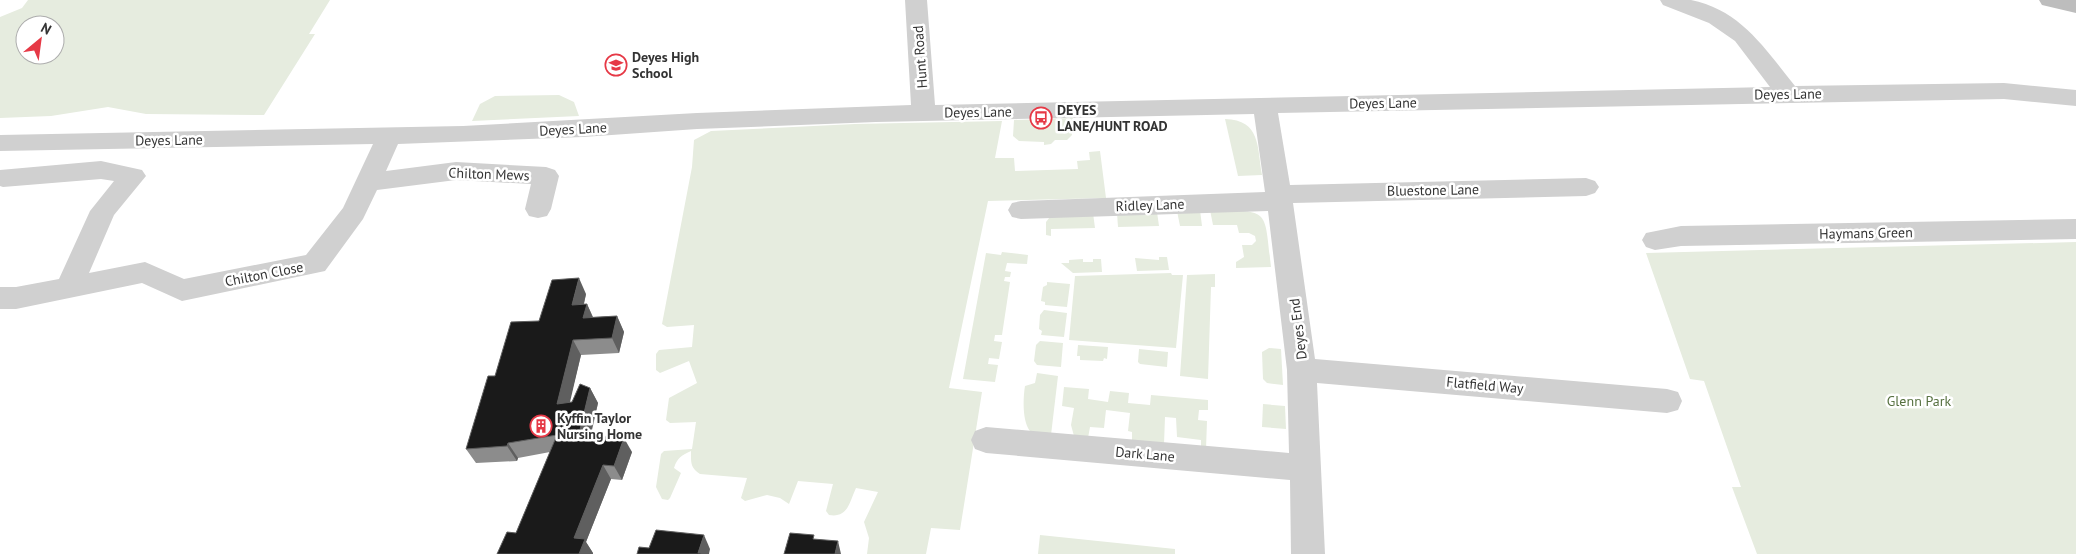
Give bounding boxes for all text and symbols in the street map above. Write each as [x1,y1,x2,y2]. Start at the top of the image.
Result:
north arrow [15,15,65,65]
text: N [38,19,55,39]
street label: Hunt Road [909,25,931,89]
place label: Deyes High School [632,48,699,82]
school or university icon: Deyes High School [604,53,628,77]
street label: Deyes Lane [1754,84,1822,104]
street label: Deyes Lane [1349,93,1417,113]
place label: DEYES LANE/HUNT ROAD [1057,101,1168,135]
street label: Deyes Lane [944,102,1012,122]
bus stop icon: DEYES LANE/HUNT ROAD [1029,106,1053,130]
street label: Deyes Lane [539,118,607,140]
street label: Deyes Lane [135,130,203,150]
street label: Chilton Mews [448,164,530,184]
street label: Bluestone Lane [1387,180,1479,200]
street label: Ridley Lane [1115,195,1185,215]
street label: Haymans Green [1819,223,1913,243]
street label: Chilton Close [223,258,305,290]
street label: Deyes End [1285,297,1311,361]
street label: Flatfield Way [1446,373,1525,397]
park label: Glenn Park [1887,392,1952,410]
place label: Kyffin Taylor Nursing Home [557,409,642,443]
building icon: Kyffin Taylor Nursing Home [529,414,553,438]
street label: Dark Lane [1115,442,1175,466]

